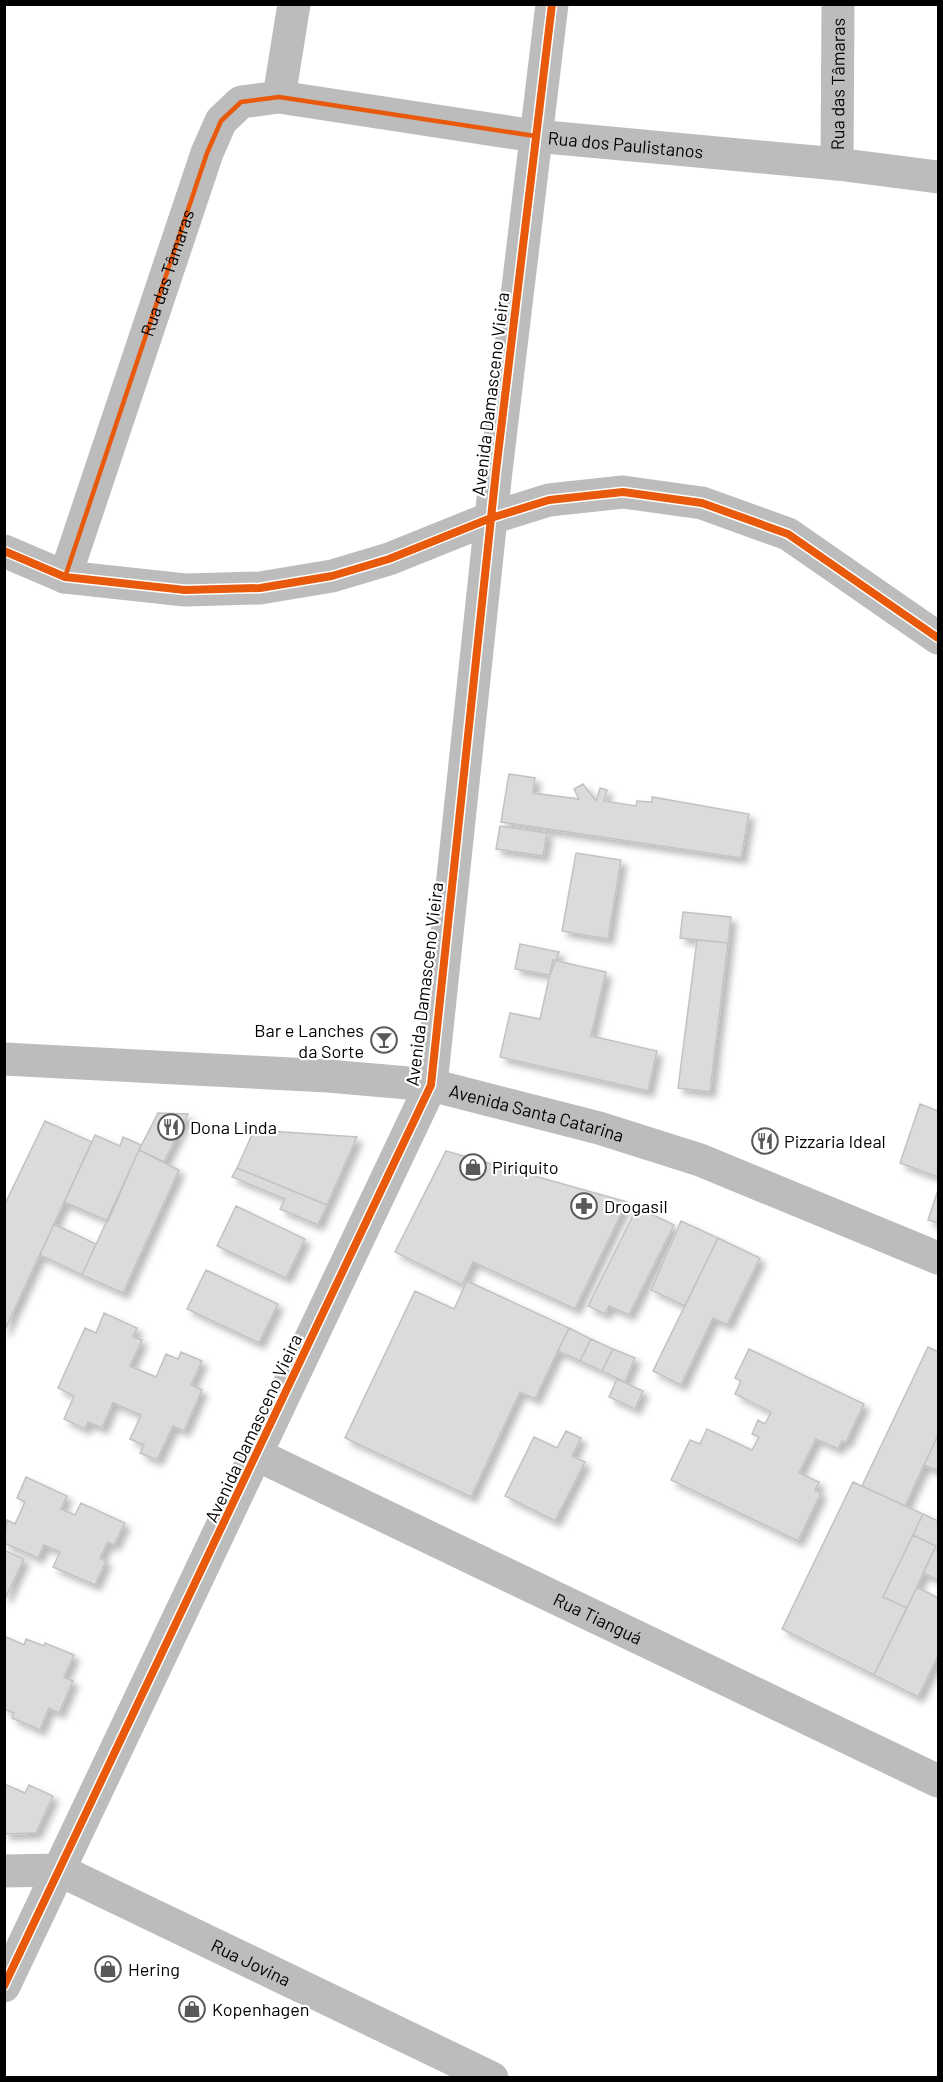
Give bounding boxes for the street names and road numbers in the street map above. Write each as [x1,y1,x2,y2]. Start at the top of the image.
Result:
street label: Rua das Tâmaras [826,18,849,150]
street label: Rua dos Paulistanos [547,126,704,163]
street label: Rua das Tâmaras [135,206,198,339]
street label: Avenida Damasceno Vieira [467,291,513,497]
street label: Avenida Damasceno Vieira [401,881,447,1087]
street label: Avenida Santa Catarina [447,1079,627,1146]
street label: Avenida Damasceno Vieira [200,1330,306,1526]
street label: Rua Tianguá [550,1588,646,1649]
street label: Rua Jovina [208,1934,294,1991]

